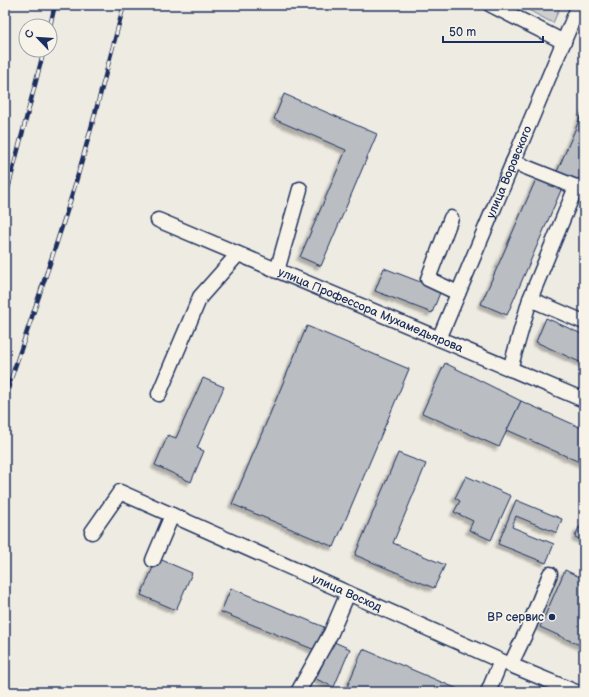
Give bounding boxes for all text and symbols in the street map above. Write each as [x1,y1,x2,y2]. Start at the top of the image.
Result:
north arrow [18,18,58,58]
scale bar [443,18,543,44]
text: 50 m [449,25,476,40]
text: С [22,27,37,40]
street label: улица Воровского [483,124,535,221]
street label: улица Профессора Мухамедьярова [276,265,465,356]
street label: улица Восход [309,571,385,615]
place label: ВР сервис [487,610,544,625]
marker: ВР сервис [547,612,557,622]

